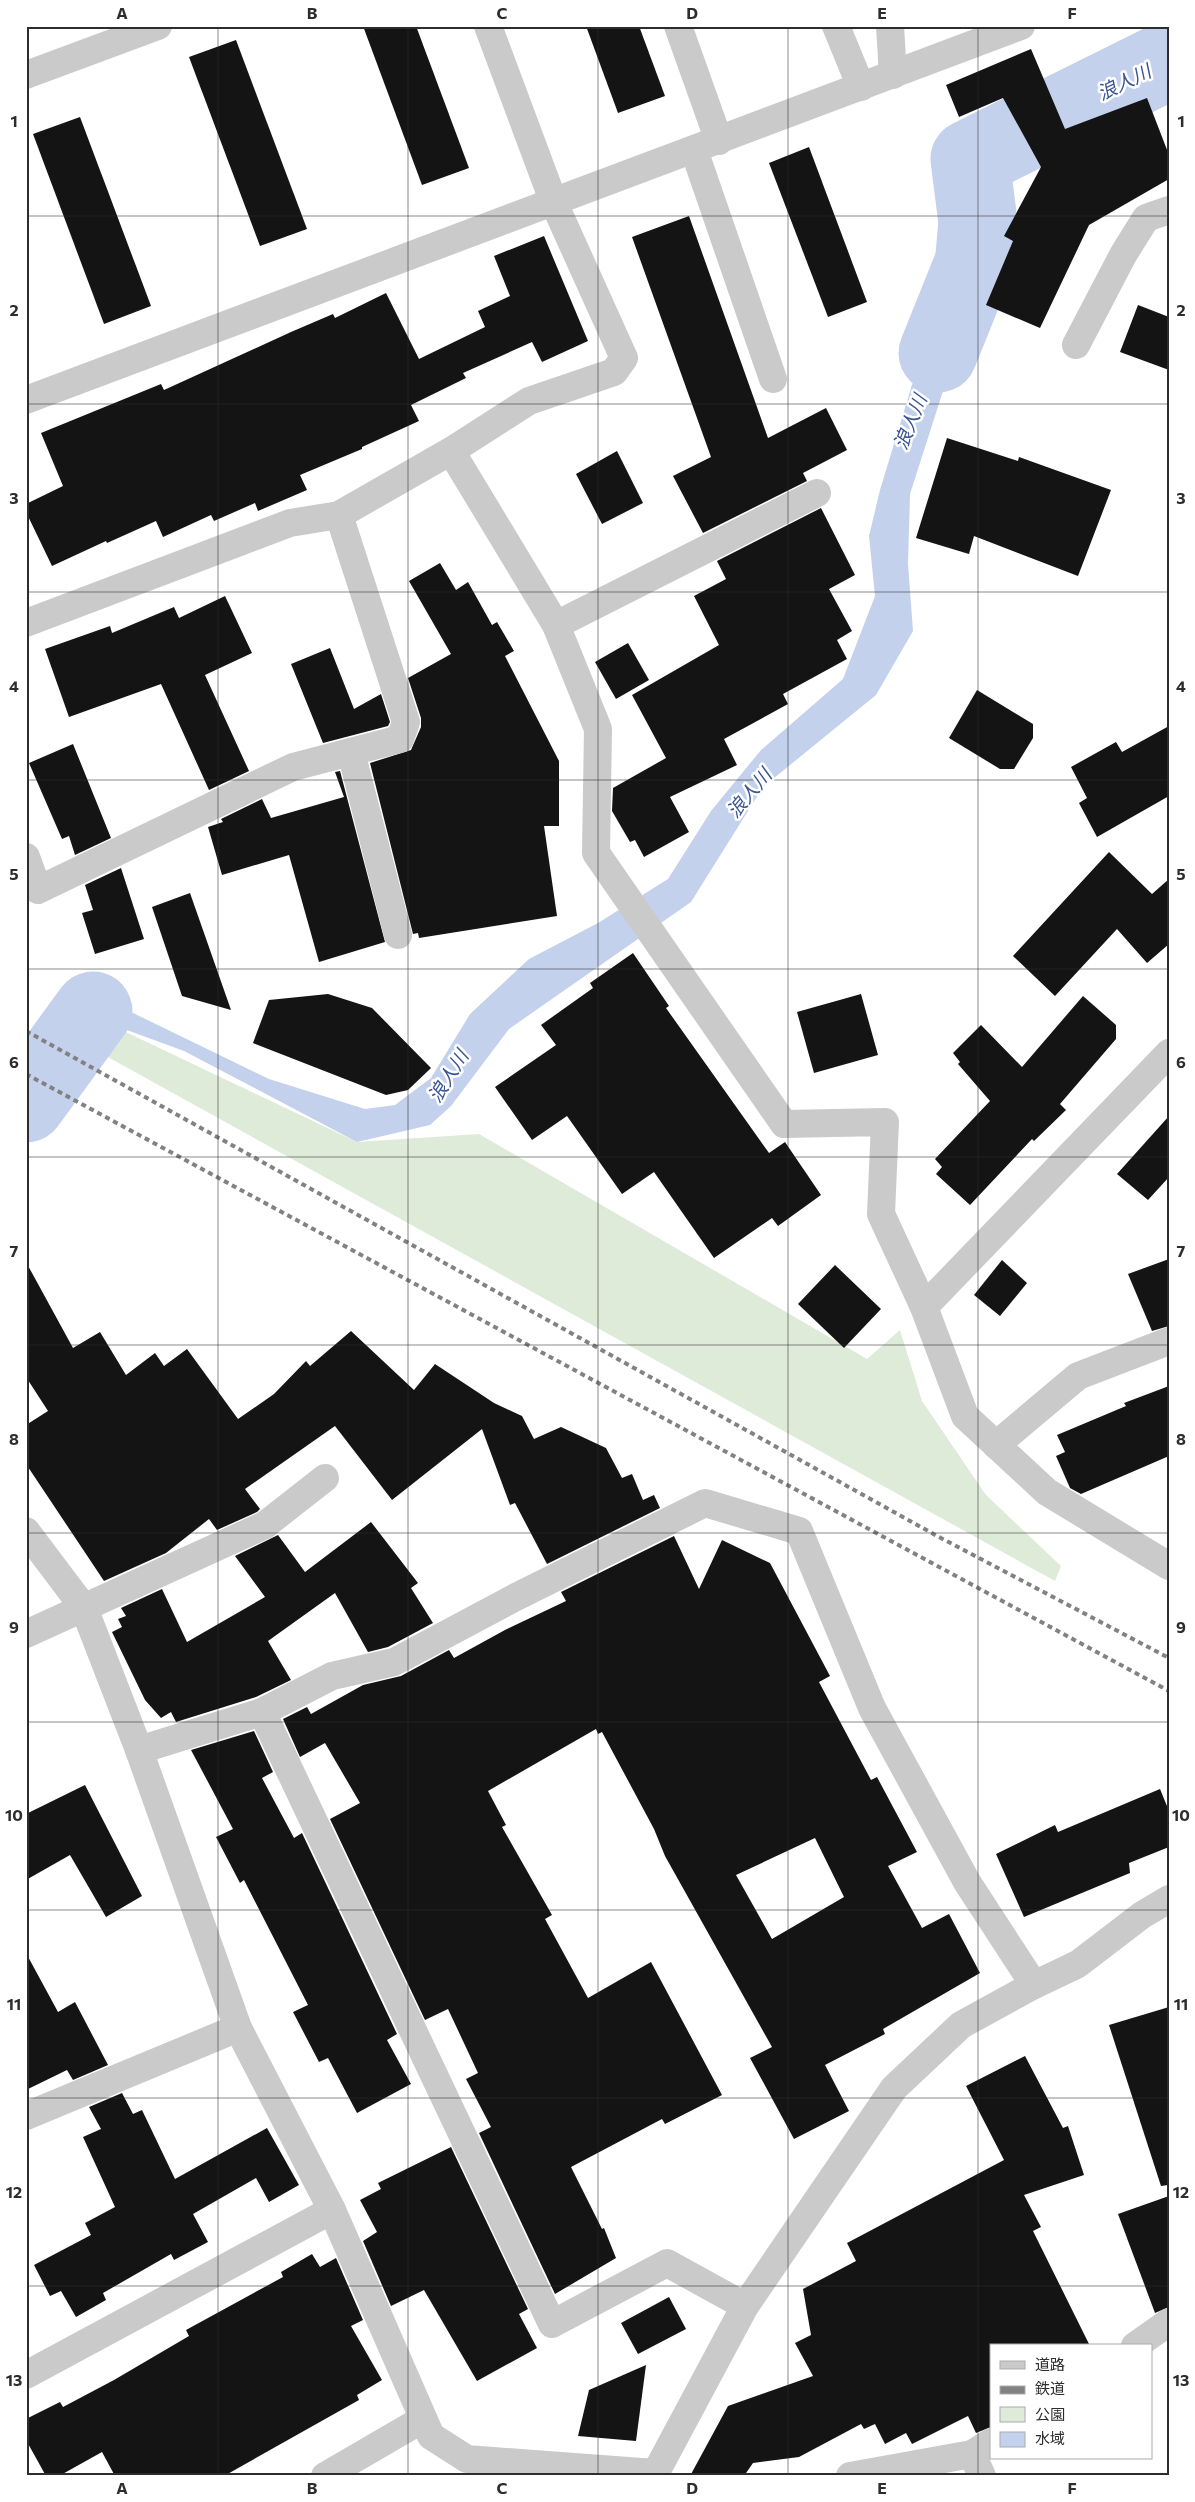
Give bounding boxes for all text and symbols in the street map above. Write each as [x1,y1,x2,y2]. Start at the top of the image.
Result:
text: A [116,3,128,22]
text: B [307,3,318,22]
text: C [497,3,508,22]
text: D [686,3,698,22]
text: E [877,3,887,22]
text: F [1067,3,1077,22]
water label: 浪人川 [1093,58,1156,104]
text: 1 [10,111,18,130]
text: 1 [1177,111,1185,130]
text: 2 [9,300,19,319]
text: 2 [1176,300,1186,319]
water label: 浪人川 [888,389,932,453]
text: 3 [9,488,19,507]
text: 3 [1176,488,1186,507]
text: 4 [9,676,19,695]
text: 4 [1176,676,1186,695]
water label: 浪人川 [721,762,777,822]
text: 5 [9,864,19,883]
text: 5 [1176,864,1186,883]
water label: 浪人川 [423,1044,473,1106]
text: 6 [9,1052,19,1071]
text: 6 [1176,1052,1186,1071]
text: 7 [10,1241,19,1260]
text: 7 [1177,1241,1186,1260]
text: 8 [9,1429,19,1448]
text: 8 [1176,1429,1186,1448]
text: 9 [9,1617,19,1636]
text: 9 [1176,1617,1186,1636]
text: 10 [5,1805,23,1824]
text: 10 [1172,1805,1190,1824]
text: 11 [7,1994,21,2013]
text: 11 [1174,1994,1188,2013]
text: 12 [6,2182,22,2201]
text: 12 [1173,2182,1189,2201]
legend [990,2344,1152,2460]
text: 道路 [1035,2355,1065,2373]
text: 13 [6,2370,22,2389]
text: 13 [1173,2370,1189,2389]
text: 鉄道 [1035,2379,1065,2397]
text: 公園 [1035,2405,1065,2423]
text: 水域 [1035,2429,1065,2447]
text: A [116,2478,128,2497]
text: B [307,2478,318,2497]
text: C [497,2478,508,2497]
text: D [686,2478,698,2497]
text: E [877,2478,887,2497]
text: F [1067,2478,1077,2497]

